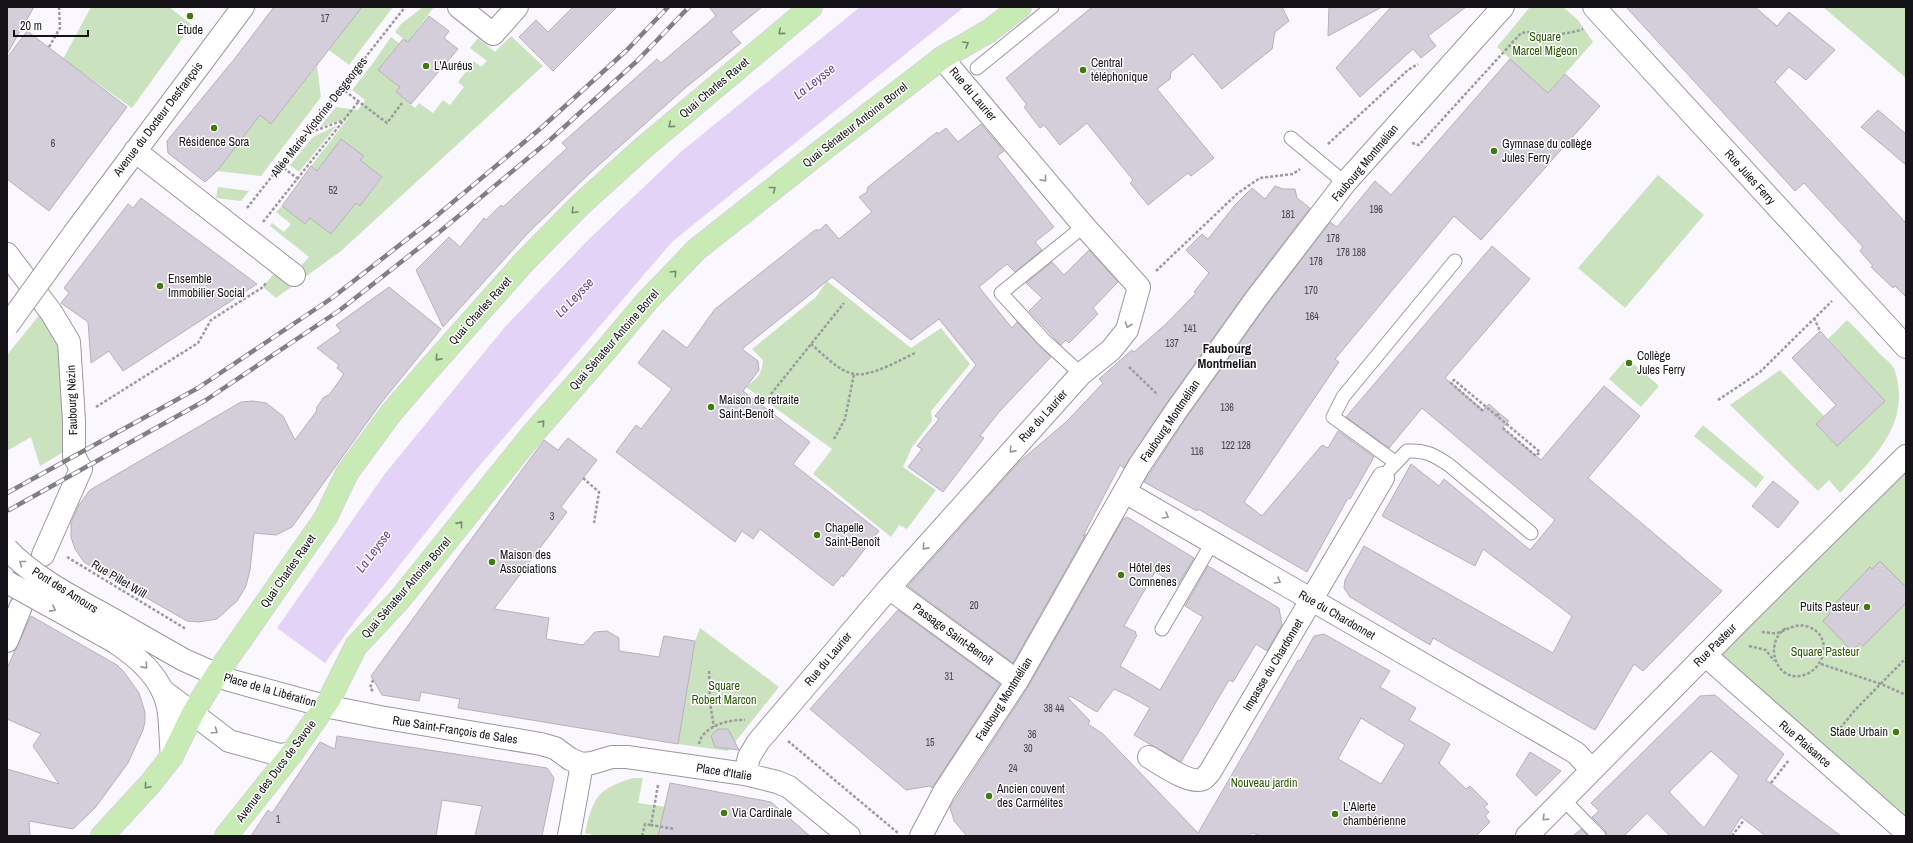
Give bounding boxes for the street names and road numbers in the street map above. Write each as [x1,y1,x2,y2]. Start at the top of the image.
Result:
street label: Allée Marie-Victorine Desgeorges [267,54,371,181]
street label: Quai Charles Ravet [676,54,752,122]
street label: Avenue du Docteur Desfrançois [109,58,206,180]
street label: Rue du Laurier [946,64,1001,125]
street label: Quai Sénateur Antoine Borrel [799,79,911,171]
street label: Faubourg Montmélian [1328,121,1402,205]
street label: Rue Jules Ferry [1721,146,1779,208]
street label: Quai Charles Ravet [445,273,515,348]
street label: Quai Sénateur Antoine Borrel [566,286,662,394]
street label: Faubourg Nézin [63,365,81,435]
street label: Faubourg Montmélian [1137,377,1203,465]
street label: Rue du Laurier [1015,386,1071,446]
street label: Quai Charles Ravet [257,531,319,611]
street label: Quai Sénateur Antoine Borrel [358,534,454,642]
street label: Rue Pillet Will [88,556,150,602]
street label: Pont des Amours [29,563,101,617]
street label: Rue du Chardonnet [1296,587,1378,644]
street label: Passage Saint-Benoît [910,599,997,669]
street label: Impasse du Chardonnet [1239,616,1307,714]
street label: Rue Pasteur [1690,619,1741,670]
street label: Rue du Laurier [801,628,856,689]
street label: Faubourg Montmélian [972,654,1036,744]
street label: Place de la Libération [222,669,318,711]
street label: Rue Saint-François de Sales [391,712,519,748]
street label: Avenue des Ducs de Savoie [232,717,320,826]
street label: Rue Plaisance [1776,717,1834,771]
street label: Place d'Italie [695,760,753,784]

